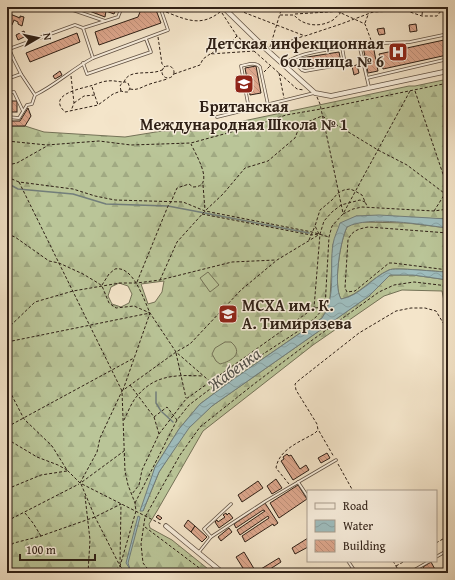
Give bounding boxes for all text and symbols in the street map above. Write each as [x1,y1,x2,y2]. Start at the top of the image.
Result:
north arrow [18,18,58,58]
place label: Детская инфекционная больница № 6 [205,31,384,73]
text: N [39,32,56,42]
hospital icon: Детская инфекционная больница № 6 [387,41,409,63]
school or university icon: Британская Международная Школа № 1 [233,73,255,95]
place label: Британская Международная Школа № 1 [140,94,348,136]
place label: МСХА им. К. А. Тимирязева [242,293,352,335]
school or university icon: МСХА им. К. А. Тимирязева [217,303,239,325]
water label: Жабенка [201,341,266,397]
legend [307,490,437,562]
text: Road [343,497,369,514]
text: Water [343,517,373,534]
scale bar [20,536,95,562]
text: Building [343,537,386,554]
text: 100 m [26,541,56,558]

